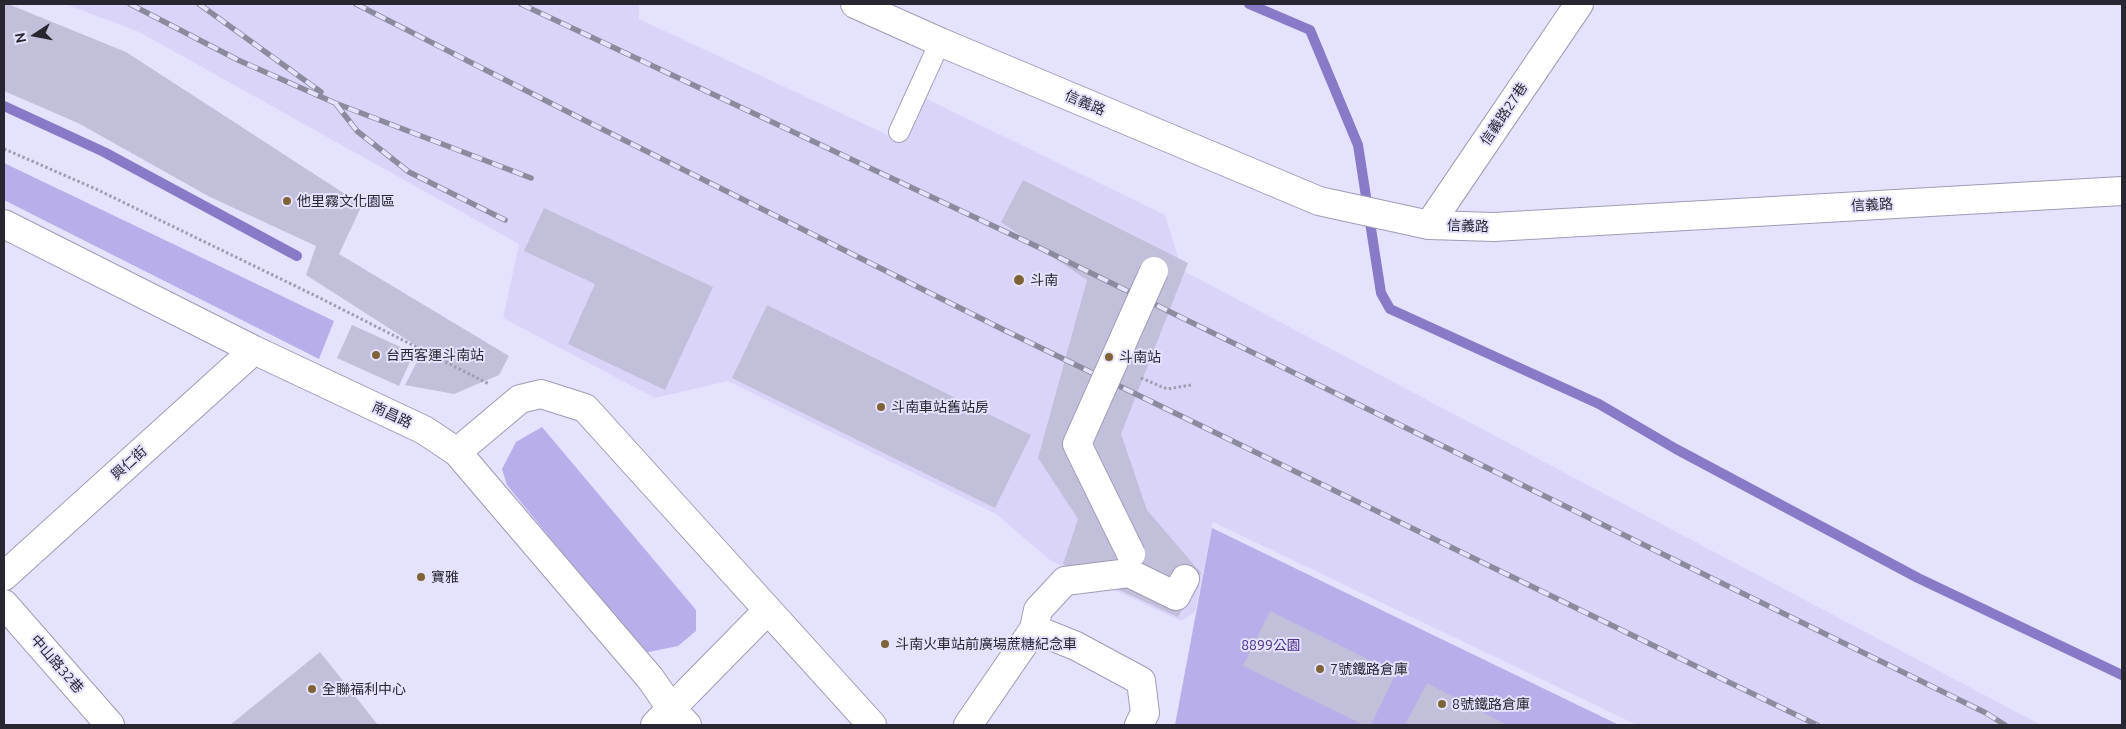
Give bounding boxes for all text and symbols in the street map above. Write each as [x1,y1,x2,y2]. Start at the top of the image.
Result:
north arrow [10,10,60,60]
text: N [11,31,29,45]
street label: 信義路27巷 [1477,80,1531,148]
street label: 信義路 [1062,87,1108,119]
place label: 他里霧文化園區 [297,193,395,209]
marker: 他里霧文化園區 [281,195,293,207]
street label: 信義路 [1851,196,1893,214]
street label: 信義路 [1447,217,1489,235]
place label: 斗南 [1030,272,1058,288]
marker: 斗南 [1012,273,1026,287]
place label: 台西客運斗南站 [386,347,484,363]
marker: 台西客運斗南站 [370,349,382,361]
place label: 斗南站 [1119,349,1161,365]
marker: 斗南站 [1103,351,1115,363]
street label: 南昌路 [369,399,415,431]
place label: 斗南車站舊站房 [891,399,989,415]
marker: 斗南車站舊站房 [875,401,887,413]
street label: 興仁街 [108,443,150,483]
place label: 寶雅 [431,569,459,585]
marker: 寶雅 [415,571,427,583]
street label: 中山路32巷 [27,631,87,697]
place label: 斗南火車站前廣場蔗糖紀念車 [895,636,1077,652]
park label: 8899公園 [1241,637,1301,653]
marker: 斗南火車站前廣場蔗糖紀念車 [879,638,891,650]
place label: 7號鐵路倉庫 [1330,661,1408,677]
marker: 7號鐵路倉庫 [1314,663,1326,675]
place label: 全聯福利中心 [322,681,406,697]
marker: 全聯福利中心 [306,683,318,695]
place label: 8號鐵路倉庫 [1452,696,1530,712]
marker: 8號鐵路倉庫 [1436,698,1448,710]

